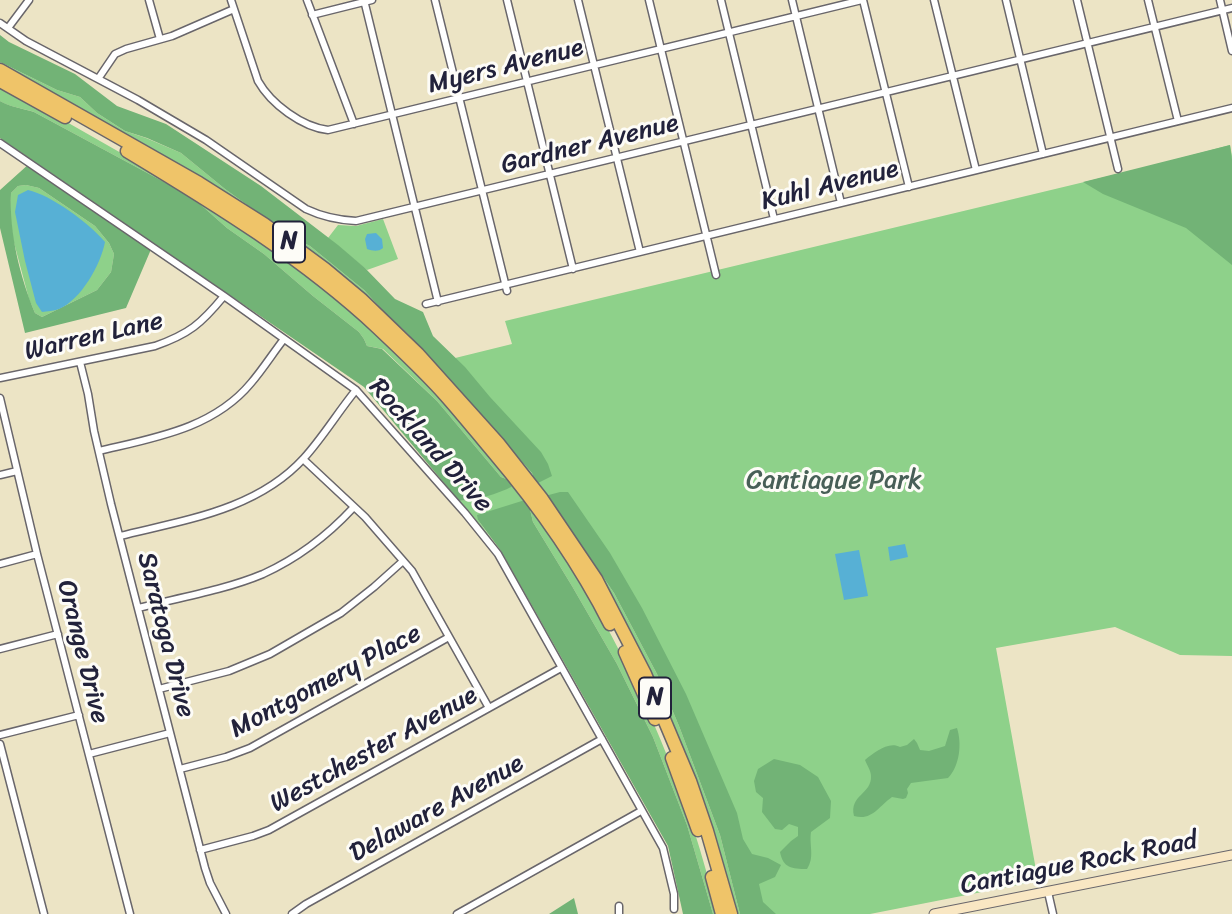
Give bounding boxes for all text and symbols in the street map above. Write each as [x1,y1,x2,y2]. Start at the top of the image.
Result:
street label: Myers Avenue [425,33,587,101]
street label: Gardner Avenue [498,108,682,182]
street label: Kuhl Avenue [758,154,902,218]
road number: N [273,222,305,262]
street label: Warren Lane [22,306,166,368]
street label: Rockland Drive [362,373,498,519]
park label: Cantiague Park [746,465,922,497]
street label: Saratoga Drive [129,549,201,721]
street label: Orange Drive [49,577,115,727]
street label: Montgomery Place [225,618,427,746]
road number: N [639,678,671,718]
street label: Westchester Avenue [265,680,483,820]
street label: Delaware Avenue [345,748,529,870]
street label: Cantiague Rock Road [958,826,1200,902]

